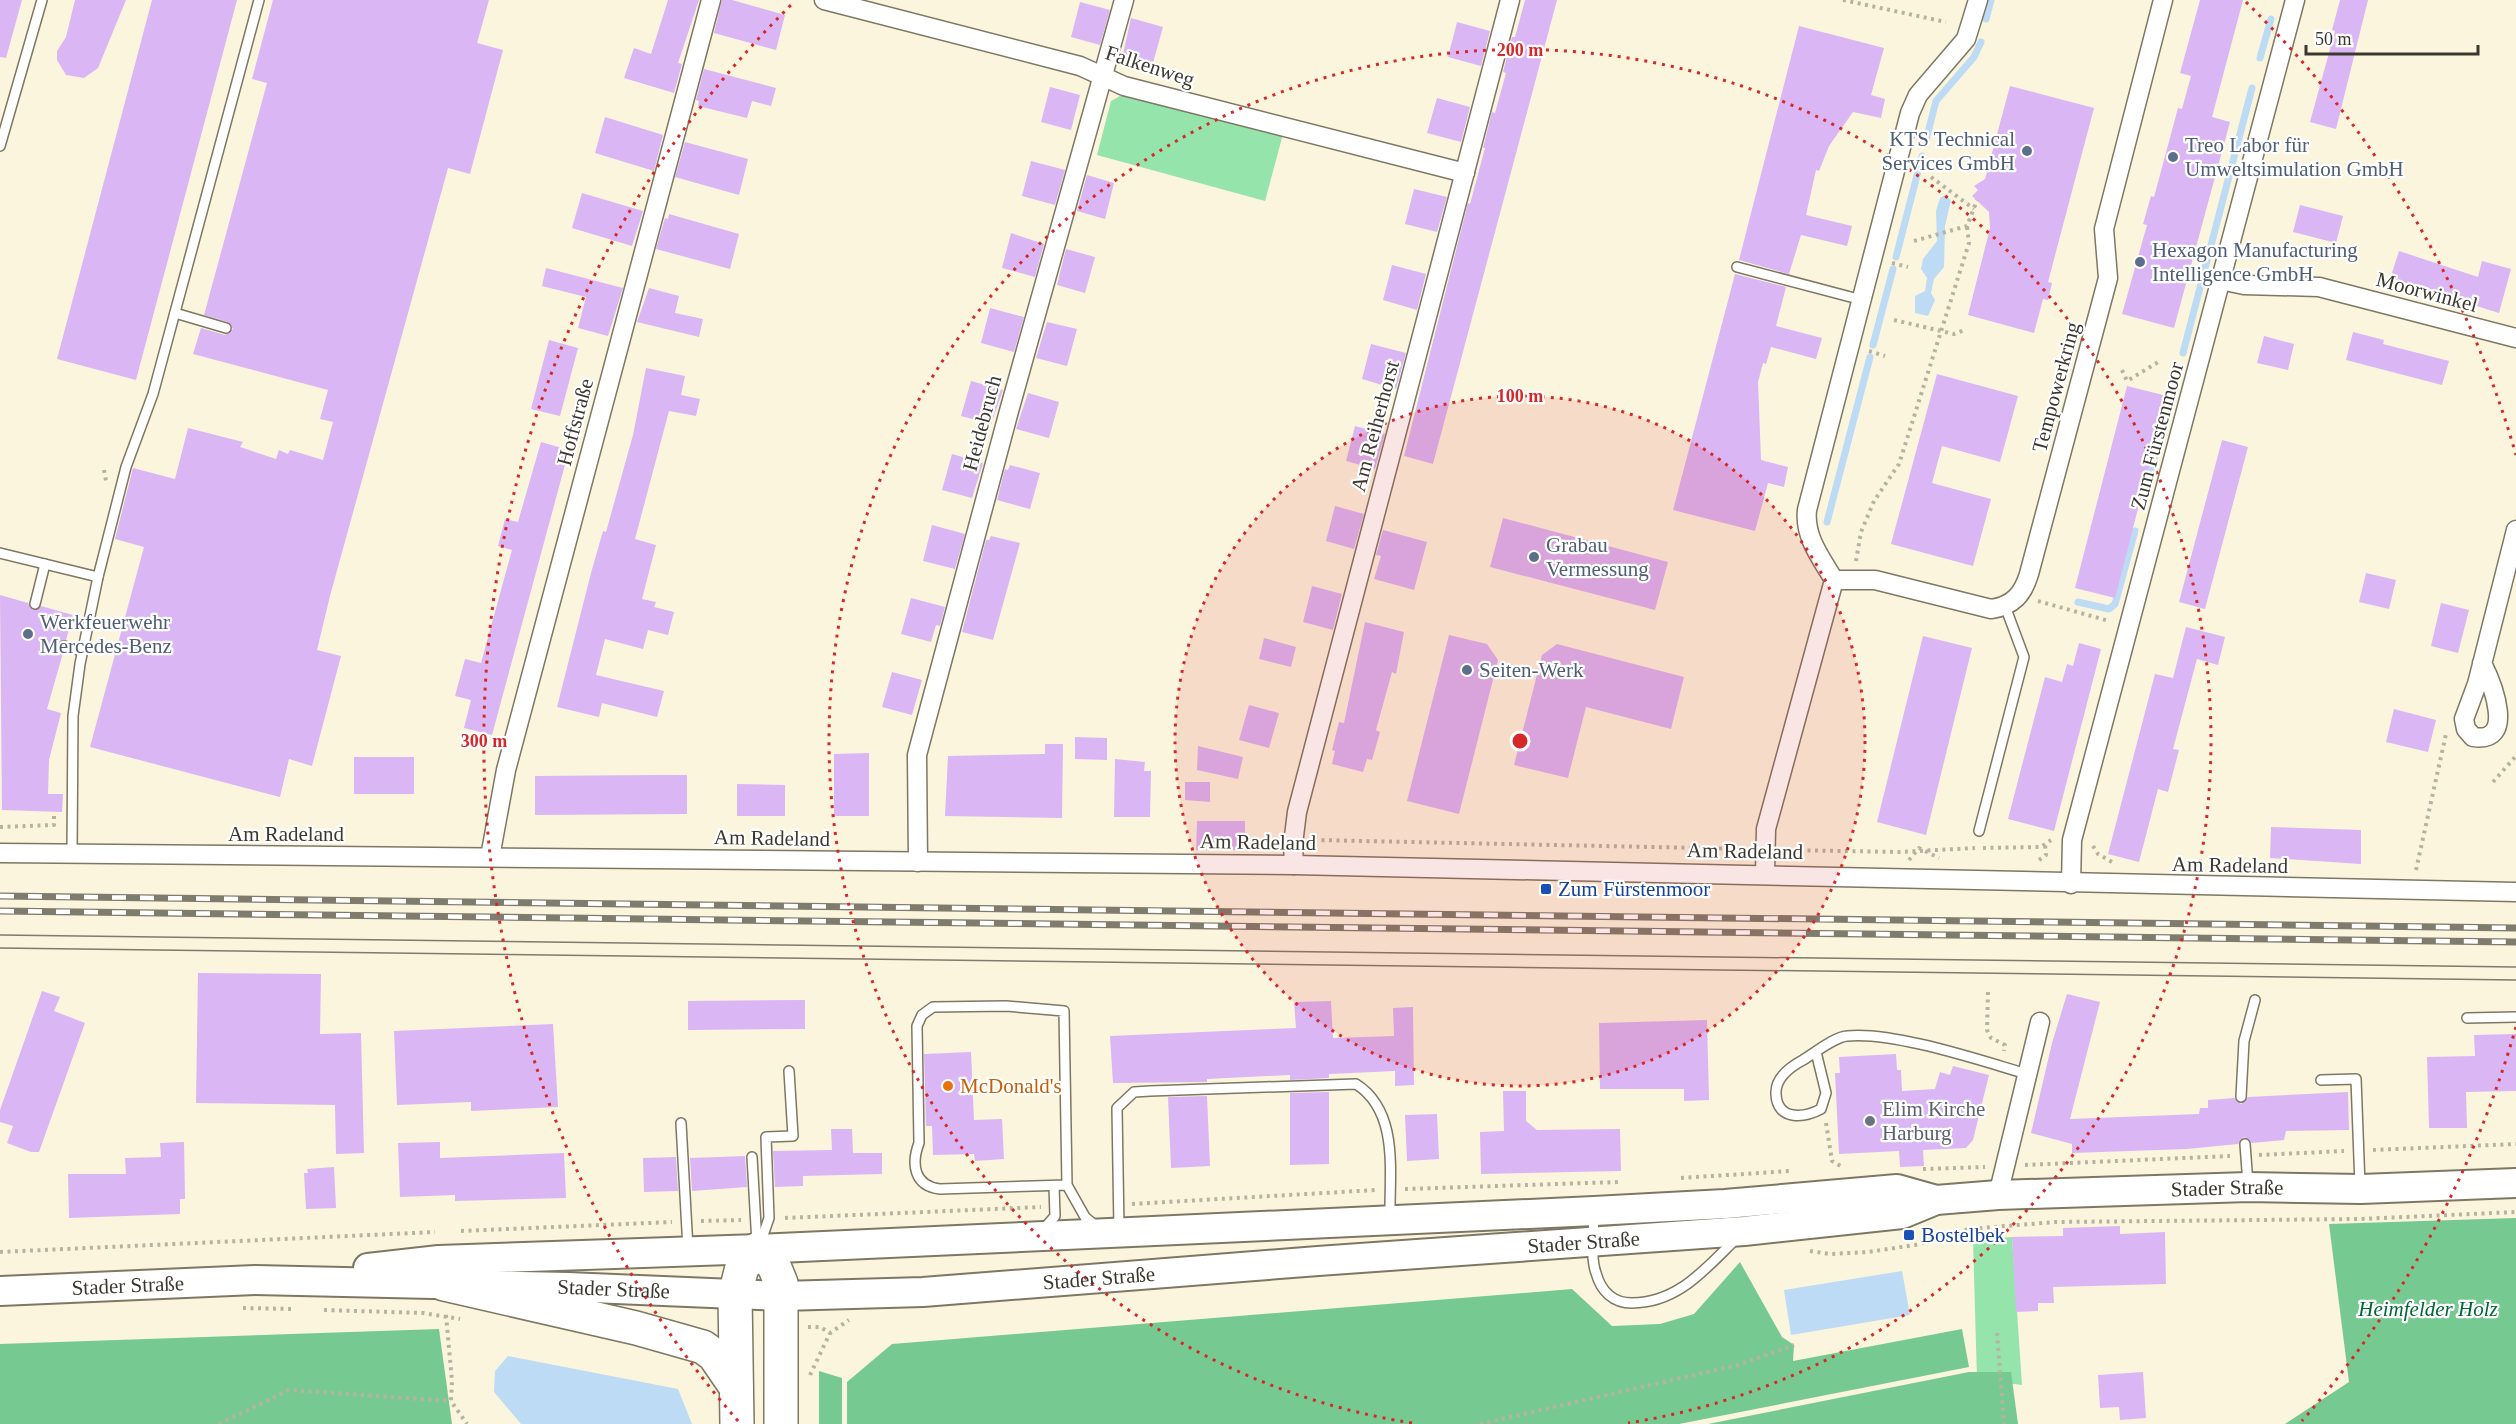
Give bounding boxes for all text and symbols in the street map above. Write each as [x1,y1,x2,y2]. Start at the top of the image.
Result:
scale bar [2306,18,2478,56]
text: 50 m [2315,29,2352,49]
street label: Falkenweg [1102,40,1198,92]
text: 200 m [1497,40,1543,60]
place label: KTS Technical Services GmbH [1881,127,2015,175]
place label: Treo Labor für Umweltsimulation GmbH [2185,133,2404,181]
marker: KTS Technical Services GmbH [2020,144,2034,158]
marker: Treo Labor für Umweltsimulation GmbH [2166,150,2180,164]
place label: Hexagon Manufacturing Intelligence GmbH [2152,238,2358,286]
marker: Hexagon Manufacturing Intelligence GmbH [2133,255,2147,269]
street label: Moorwinkel [2374,267,2480,317]
street label: Tempowerkring [2027,319,2085,455]
street label: Am Reiherhorst [1346,358,1404,494]
street label: Zum Fürstenmoor [2126,359,2188,513]
street label: Heidebruch [958,372,1006,473]
street label: Hoffstraße [552,376,598,468]
text: 100 m [1497,386,1543,406]
place label: Grabau Vermessung [1546,533,1649,581]
marker: Grabau Vermessung [1527,550,1541,564]
place label: Werkfeuerwehr Mercedes-Benz [40,610,172,658]
marker: Werkfeuerwehr Mercedes-Benz [21,627,35,641]
place label: Seiten-Werk [1479,658,1584,682]
marker: Seiten-Werk [1460,663,1474,677]
text: 300 m [461,731,507,751]
centre of rings [1510,731,1530,751]
street label: Am Radeland [228,822,345,846]
street label: Am Radeland [714,825,831,851]
street label: Am Radeland [1200,829,1317,855]
street label: Am Radeland [1687,838,1804,864]
street label: Am Radeland [2172,852,2289,878]
place label: Zum Fürstenmoor [1558,877,1710,901]
marker: Zum Fürstenmoor [1539,882,1553,896]
place label: McDonald's [960,1074,1062,1098]
marker: McDonald's [941,1079,955,1093]
place label: Elim Kirche Harburg [1882,1097,1985,1145]
marker: Elim Kirche Harburg [1863,1114,1877,1128]
street label: Stader Straße [2171,1175,2284,1201]
place label: Bostelbek [1921,1223,2005,1247]
street label: Stader Straße [1527,1226,1641,1258]
marker: Bostelbek [1902,1228,1916,1242]
street label: Stader Straße [1042,1262,1156,1295]
street label: Stader Straße [71,1271,185,1300]
street label: Stader Straße [557,1275,670,1303]
park label: Heimfelder Holz [2357,1297,2498,1321]

